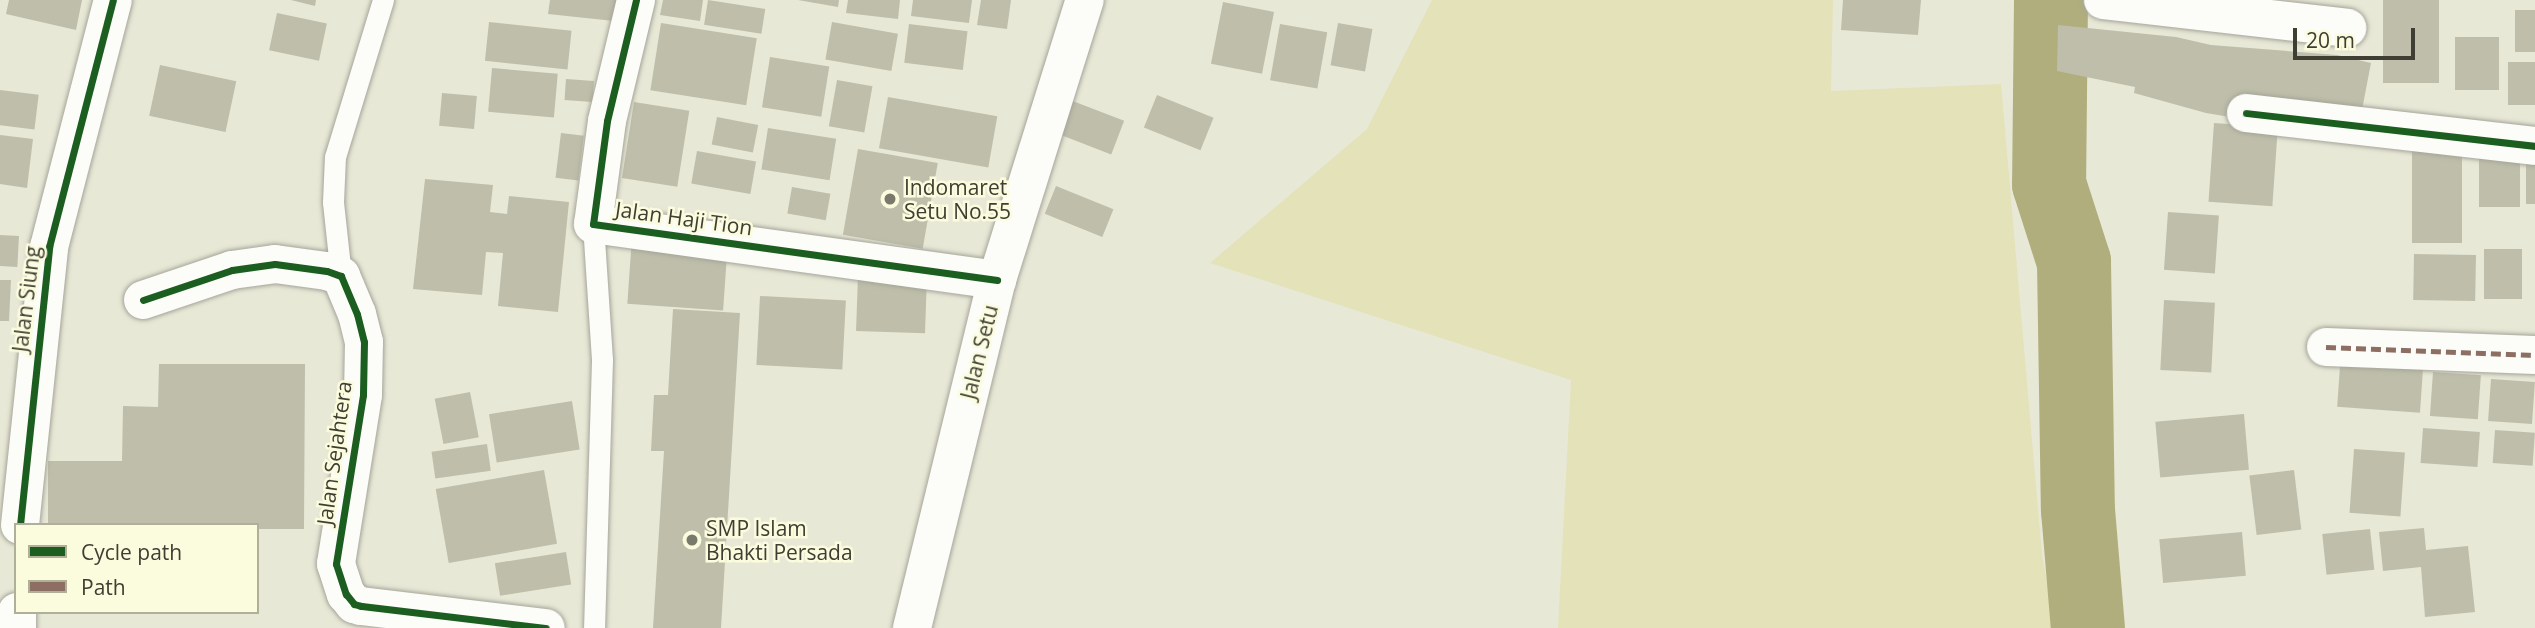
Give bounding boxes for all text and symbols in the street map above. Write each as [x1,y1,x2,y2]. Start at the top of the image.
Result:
scale bar [2297,14,2420,58]
text: 20 m [2306,26,2355,54]
place label: Indomaret Setu No.55 [904,174,1011,224]
marker: Indomaret Setu No.55 [882,191,898,207]
street label: Jalan Haji Tion [614,196,754,240]
street label: Jalan Siung [7,245,45,353]
street label: Jalan Setu [955,302,1003,402]
street label: Jalan Sejahtera [311,379,357,527]
place label: SMP Islam Bhakti Persada [706,515,853,565]
legend [14,523,259,614]
marker: SMP Islam Bhakti Persada [684,532,700,548]
text: Cycle path [81,538,182,566]
text: Path [81,573,126,601]

